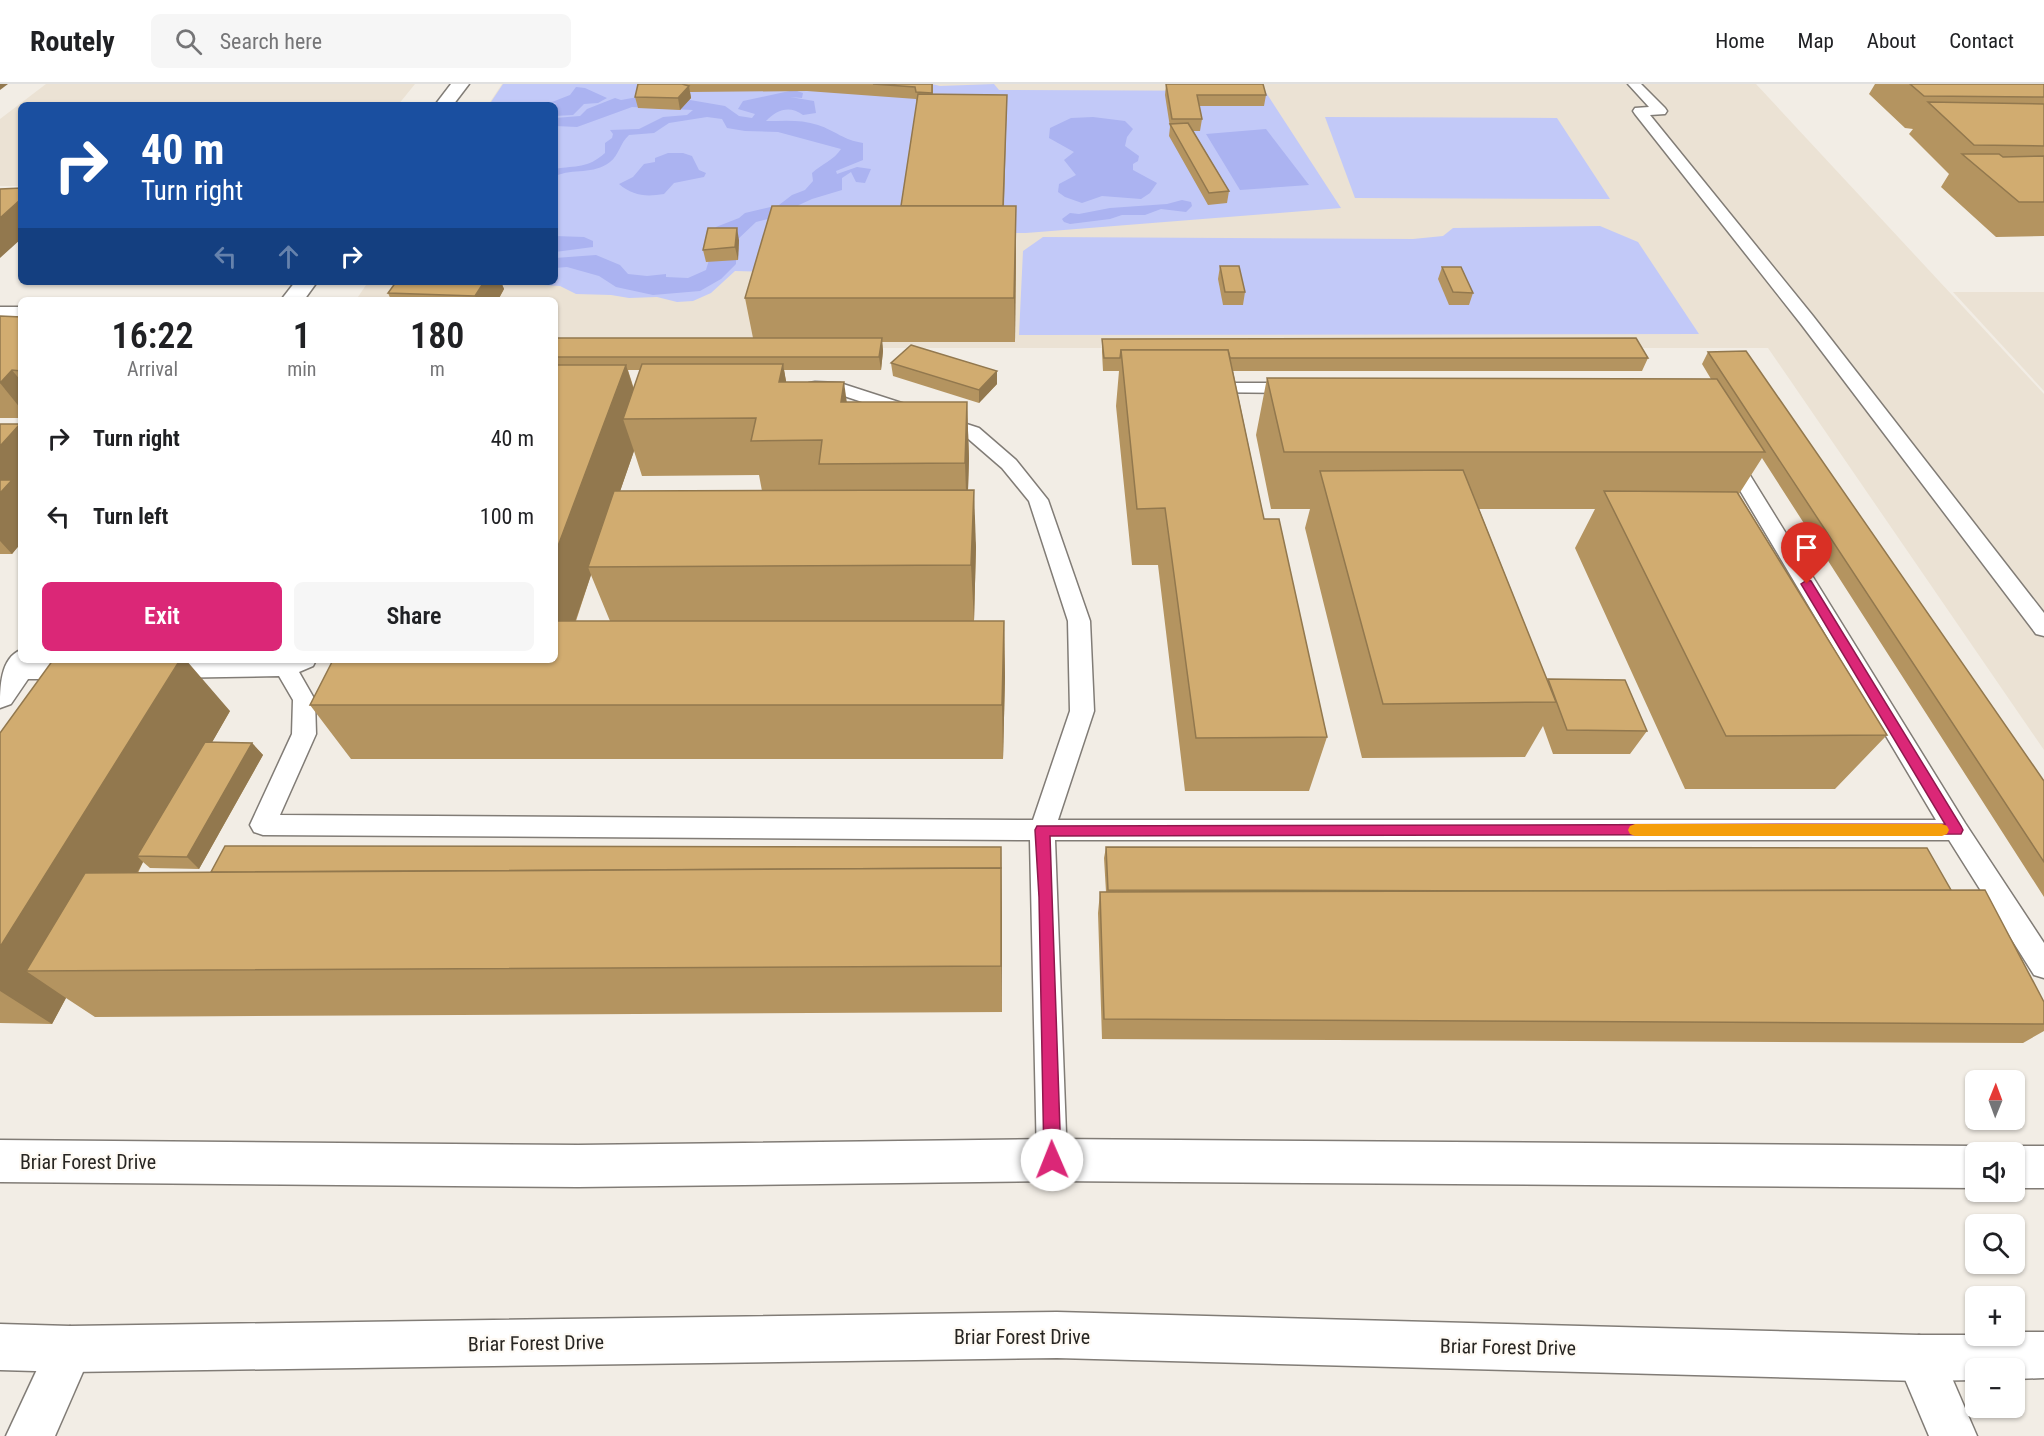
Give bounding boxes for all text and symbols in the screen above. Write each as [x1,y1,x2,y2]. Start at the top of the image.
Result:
search box [151,14,571,68]
text: Routely [30,25,115,58]
icon: search [172,25,205,58]
text: Search here [220,29,322,54]
text: Home [1715,29,1765,53]
text: Map [1798,29,1834,53]
text: About [1867,29,1916,53]
text: Contact [1949,29,2014,53]
text: 40 m [141,125,224,174]
icon: right [42,126,120,204]
text: Turn right [141,175,243,207]
icon: left [209,240,242,273]
icon: ahead [272,240,305,273]
icon: right [335,240,368,273]
text: 16:22 [112,315,194,357]
text: 1 [293,315,311,357]
text: 180 [410,315,464,357]
text: Arrival [127,357,178,381]
text: min [287,357,316,381]
text: m [430,357,445,381]
icon: right [42,422,75,455]
text: Turn right [93,426,180,451]
text: 40 m [491,426,534,451]
icon: left [42,500,75,533]
text: Turn left [93,504,168,529]
text: 100 m [480,504,534,529]
pin [1781,522,1832,584]
icon: arrive [1790,531,1823,564]
button: Exit [42,582,282,651]
button: Share [294,582,534,651]
north arrow [1965,1070,2025,1130]
map controls [1965,1070,2025,1418]
position arrow [1020,1128,1084,1192]
button: sound [1965,1142,2025,1202]
street label: Briar Forest Drive [20,1150,156,1174]
button: search [1965,1214,2025,1274]
button: + [1965,1286,2025,1346]
street label: Briar Forest Drive [954,1325,1090,1349]
street label: Briar Forest Drive [468,1330,604,1356]
street label: Briar Forest Drive [1440,1334,1576,1360]
button: − [1965,1358,2025,1418]

